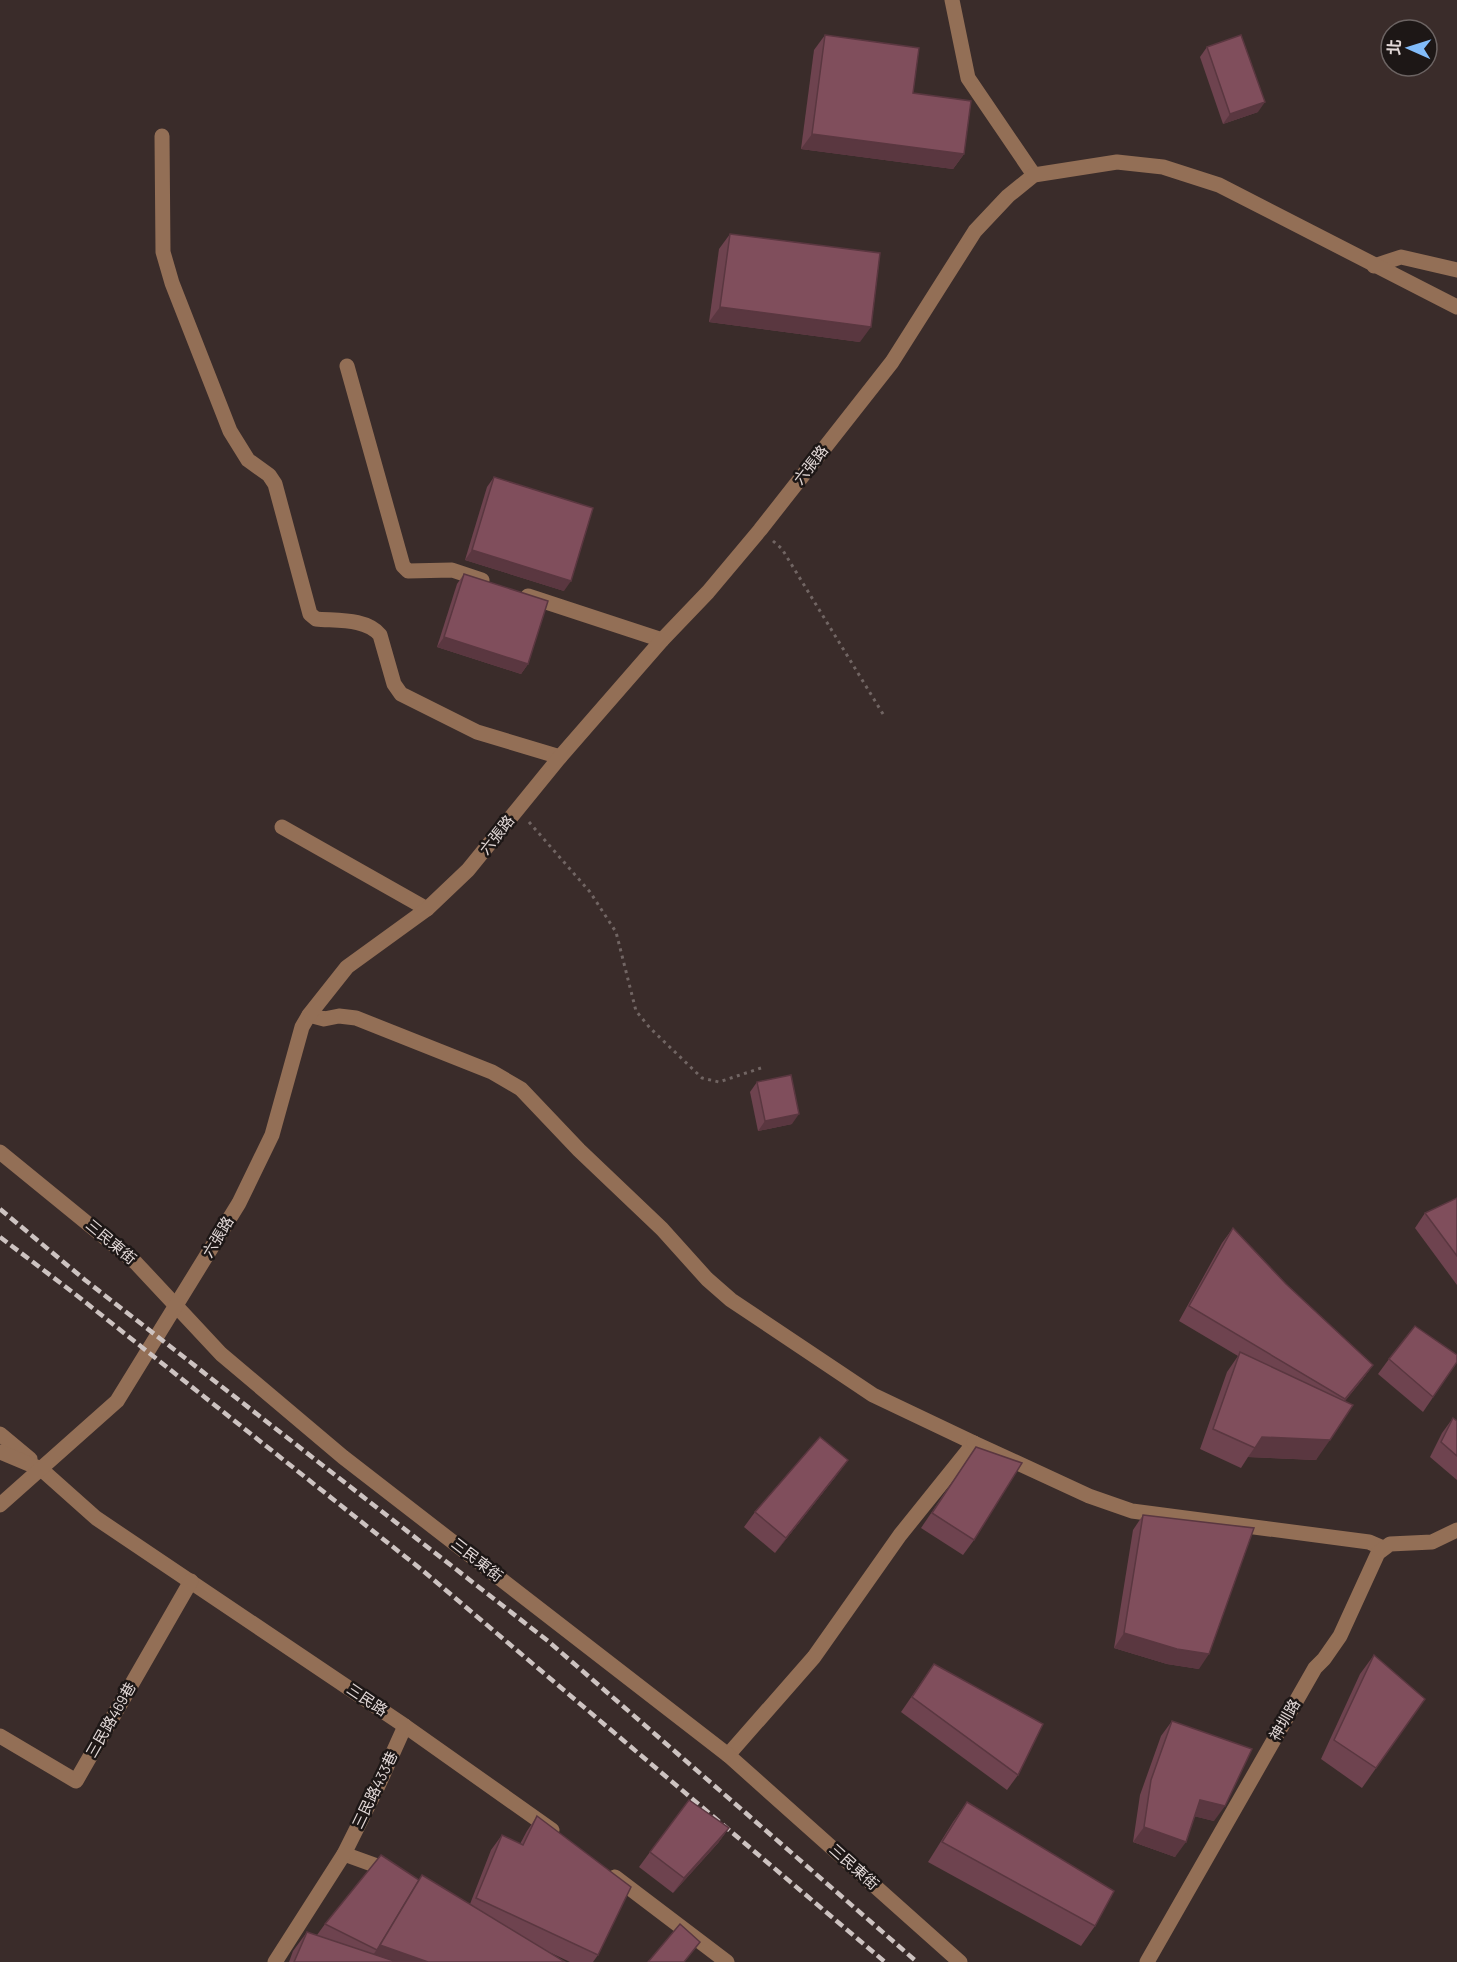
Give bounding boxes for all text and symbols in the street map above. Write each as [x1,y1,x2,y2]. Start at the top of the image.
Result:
north arrow [1379,18,1439,78]
text: 北 [1384,39,1403,56]
street label: 六張路 [789,441,831,488]
street label: 六張路 [475,811,517,858]
street label: 六張路 [198,1213,236,1260]
street label: 三民東街 [83,1215,140,1267]
street label: 三民東街 [448,1534,507,1585]
street label: 三民路469巷 [81,1679,139,1760]
street label: 三民路 [344,1679,391,1719]
street label: 神圳路 [1265,1696,1303,1743]
street label: 三民路433巷 [348,1748,401,1831]
street label: 三民東街 [826,1839,883,1893]

